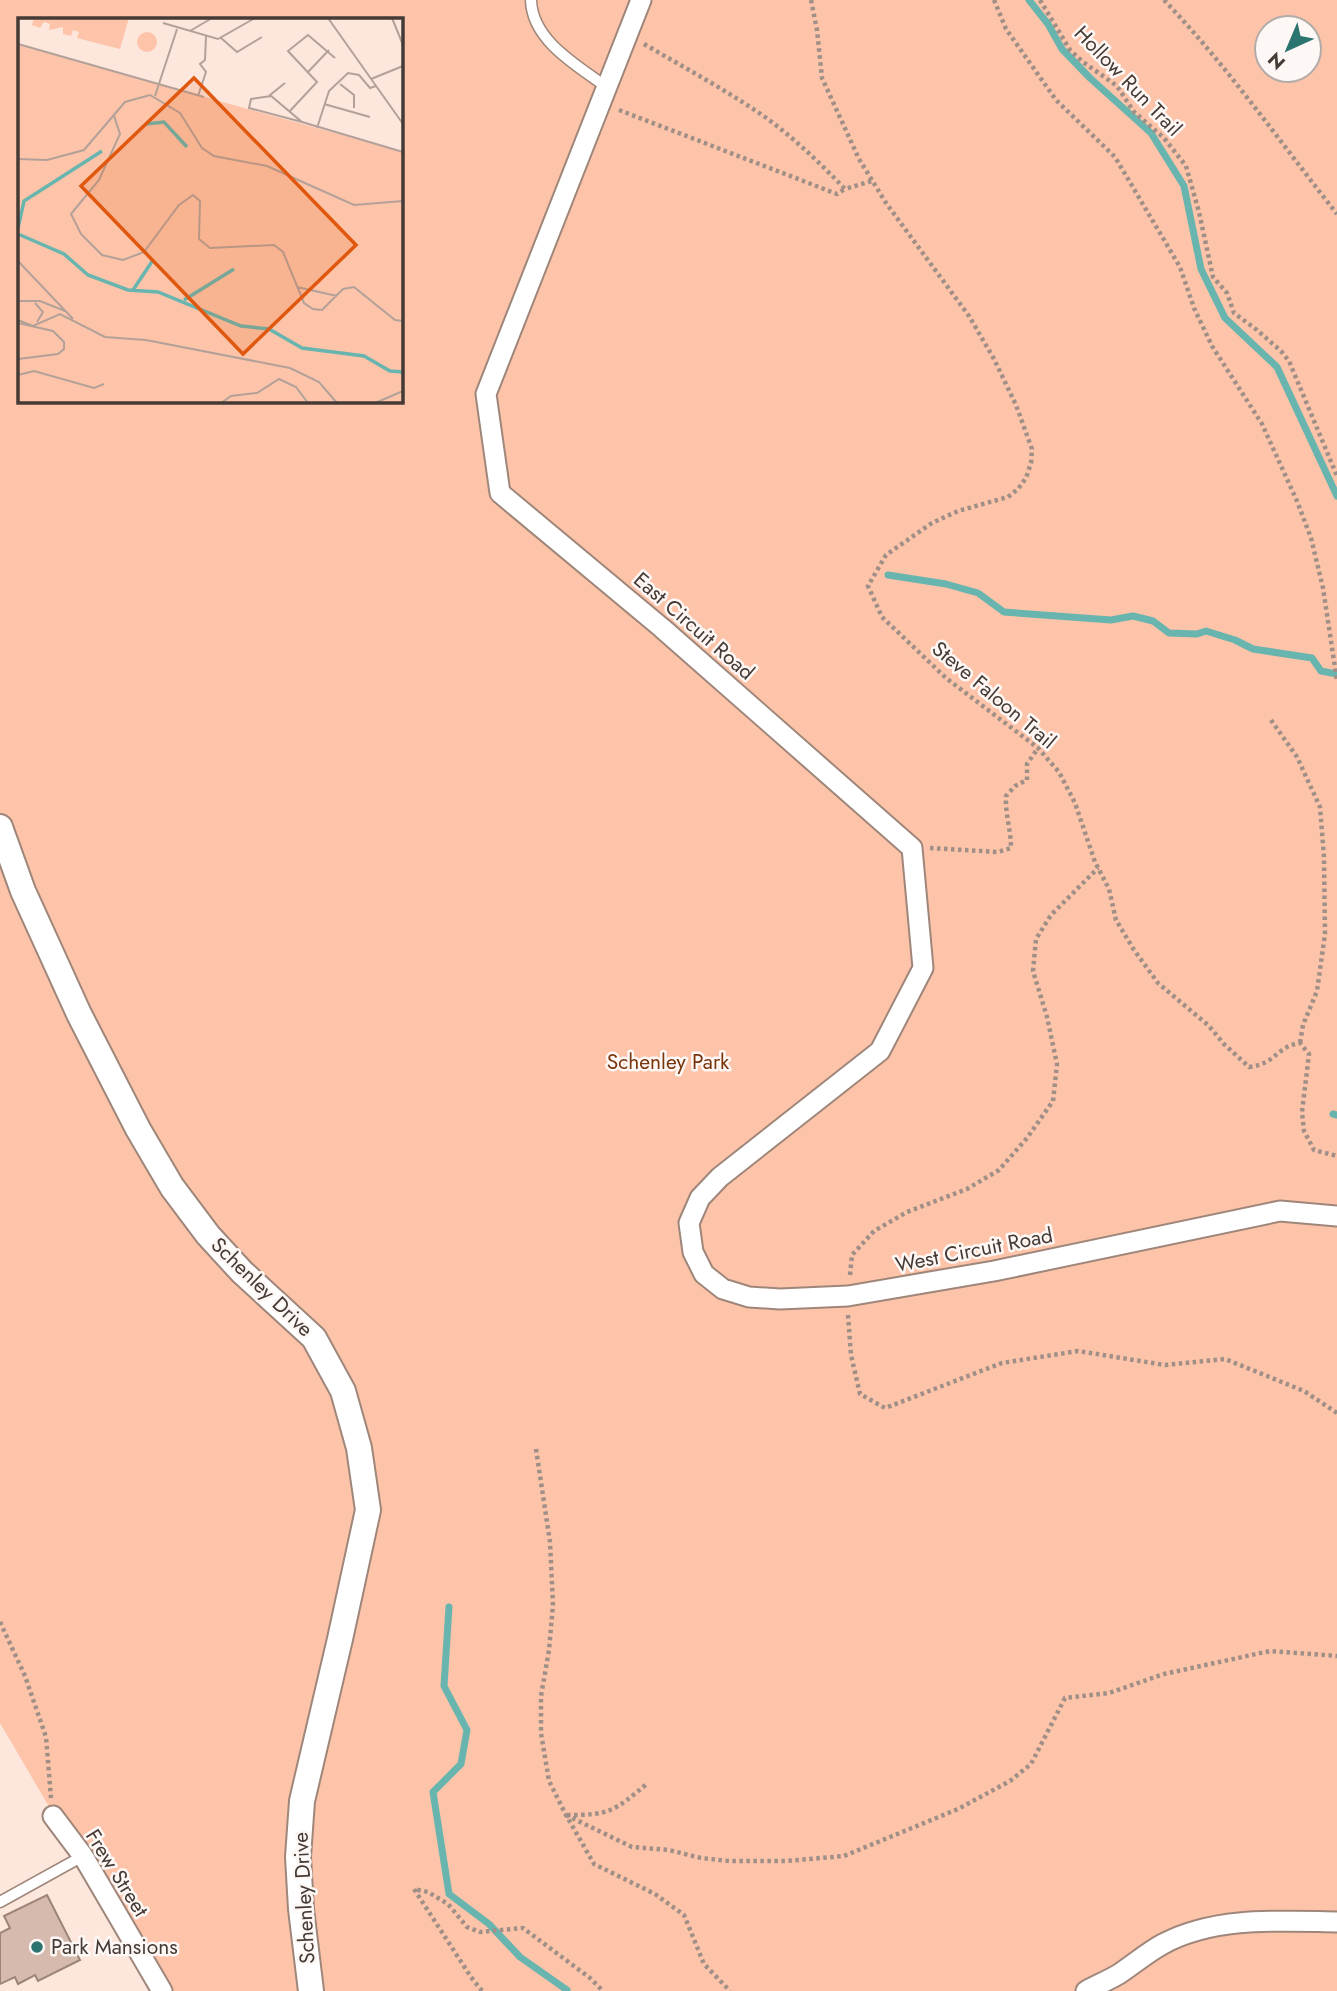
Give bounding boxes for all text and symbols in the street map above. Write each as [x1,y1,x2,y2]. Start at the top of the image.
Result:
north arrow [1253,14,1323,84]
inset map [18,18,402,402]
street label: Hollow Run Trail [1067,19,1189,143]
text: N [1262,46,1291,76]
street label: East Circuit Road [627,565,761,687]
street label: Steve Faloon Trail [925,634,1063,756]
park label: Schenley Park [607,1047,730,1077]
street label: West Circuit Road [893,1220,1055,1280]
street label: Schenley Drive [204,1230,320,1344]
street label: Frew Street [78,1823,156,1923]
street label: Schenley Drive [286,1831,322,1965]
place label: Park Mansions [51,1932,178,1962]
marker: Park Mansions [29,1939,45,1955]

